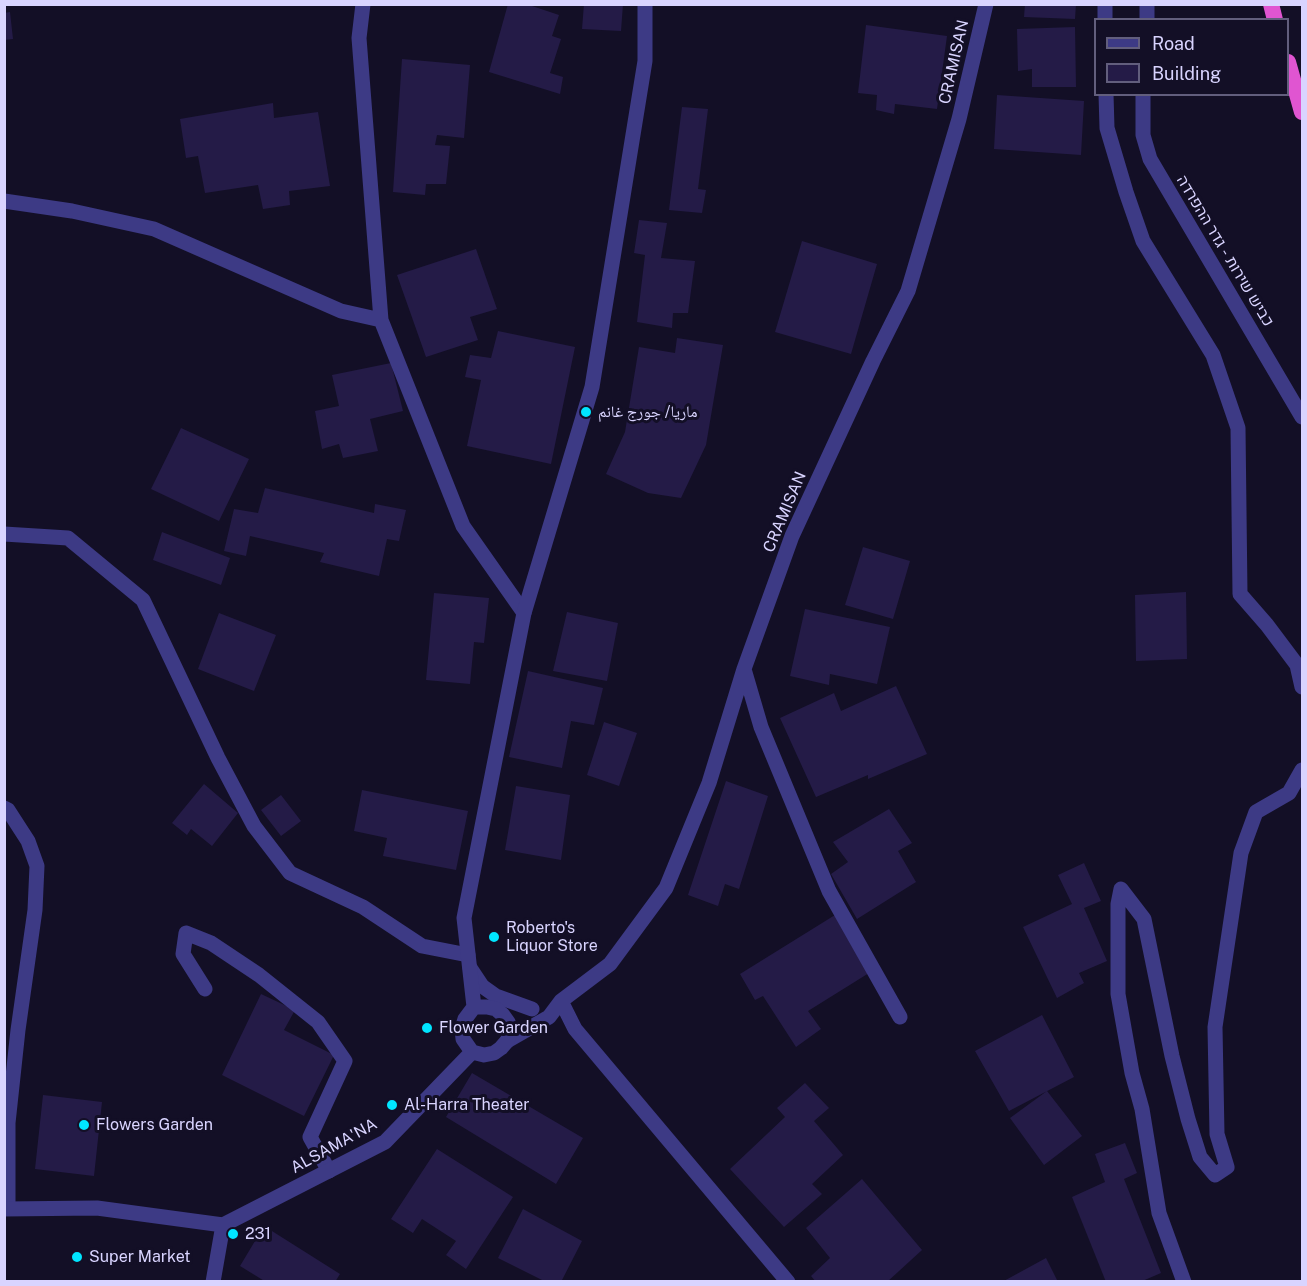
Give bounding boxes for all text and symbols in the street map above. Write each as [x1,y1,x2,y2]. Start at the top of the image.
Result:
street label: CRAMISAN [935,18,973,106]
legend [1094,18,1289,96]
text: Road [1152,33,1195,54]
text: Building [1152,63,1221,84]
street label: כביש שירות - גדר ההפרדה [1172,172,1278,330]
place label: ماريا/ جورج غانم [598,402,697,422]
marker: ماريا/ جورج غانم [579,405,593,419]
street label: CRAMISAN [759,469,811,555]
place label: Roberto's Liquor Store [506,918,598,956]
marker: Roberto's Liquor Store [487,930,501,944]
place label: Flower Garden [439,1018,548,1038]
marker: Flower Garden [420,1021,434,1035]
place label: Al-Harra Theater [404,1095,529,1115]
marker: Al-Harra Theater [385,1098,399,1112]
street label: ALSAMA'NA [288,1114,380,1178]
place label: Flowers Garden [96,1115,213,1135]
marker: Flowers Garden [77,1118,91,1132]
place label: 231 [245,1224,271,1244]
marker: 231 [226,1227,240,1241]
place label: Super Market [89,1247,191,1267]
marker: Super Market [70,1250,84,1264]

